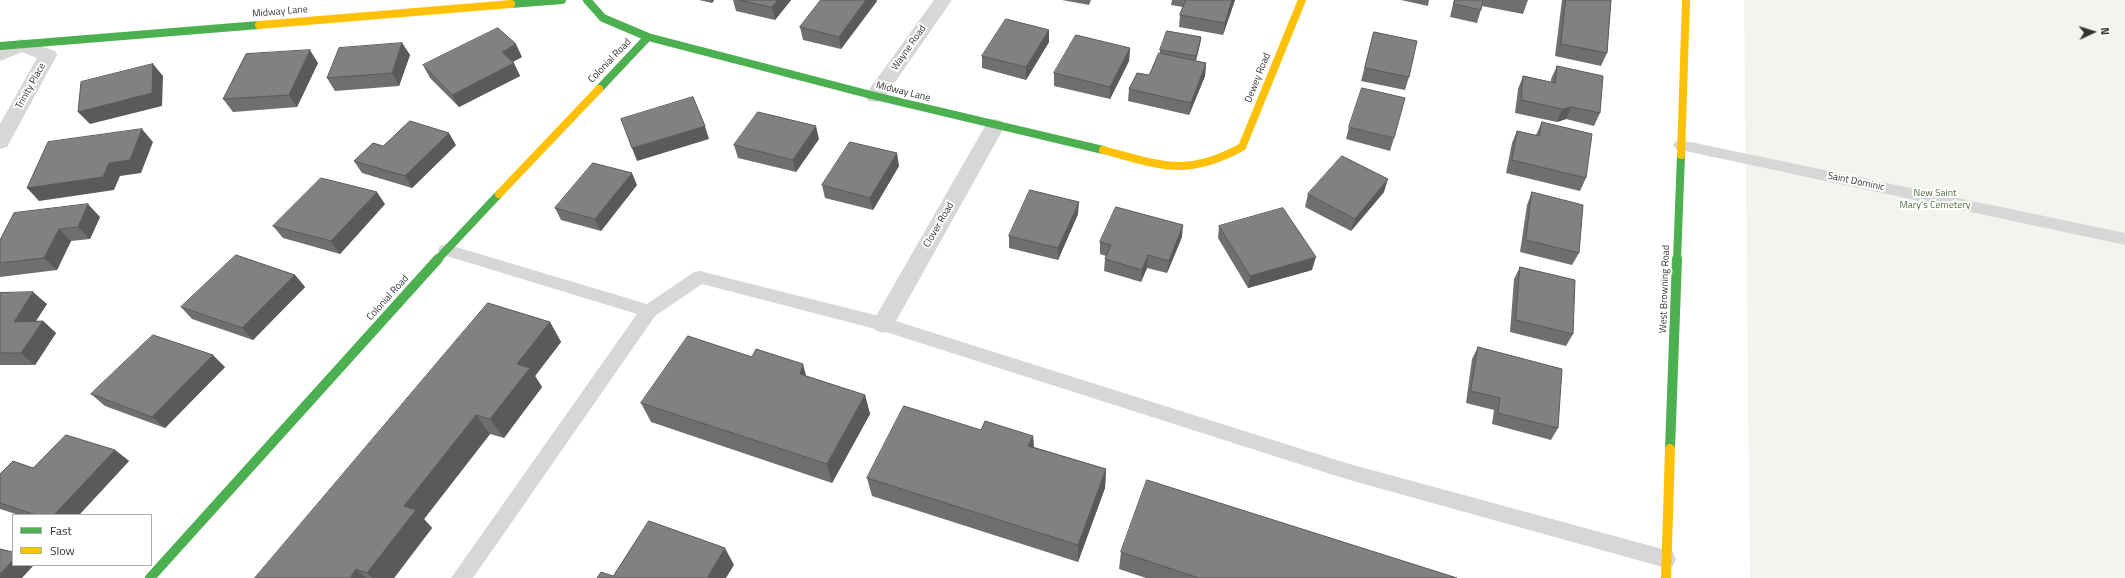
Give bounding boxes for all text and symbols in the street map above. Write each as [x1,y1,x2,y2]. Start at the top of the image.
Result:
street label: Midway Lane [252,4,308,20]
north arrow [2073,12,2113,52]
street label: Wayne Road [889,23,929,73]
text: N [2097,27,2113,36]
street label: Colonial Road [586,36,634,86]
street label: Dewey Road [1243,51,1273,105]
street label: Trinity Place [13,61,49,111]
street label: Midway Lane [875,79,931,105]
street label: Saint Dominic [1826,170,1886,194]
park label: New Saint Mary's Cemetery [1899,188,1971,212]
street label: Clover Road [921,200,957,250]
street label: West Browning Road [1657,245,1673,333]
street label: Colonial Road [364,273,412,323]
legend [12,514,152,566]
text: Fast [50,521,72,540]
text: Slow [50,541,75,560]

